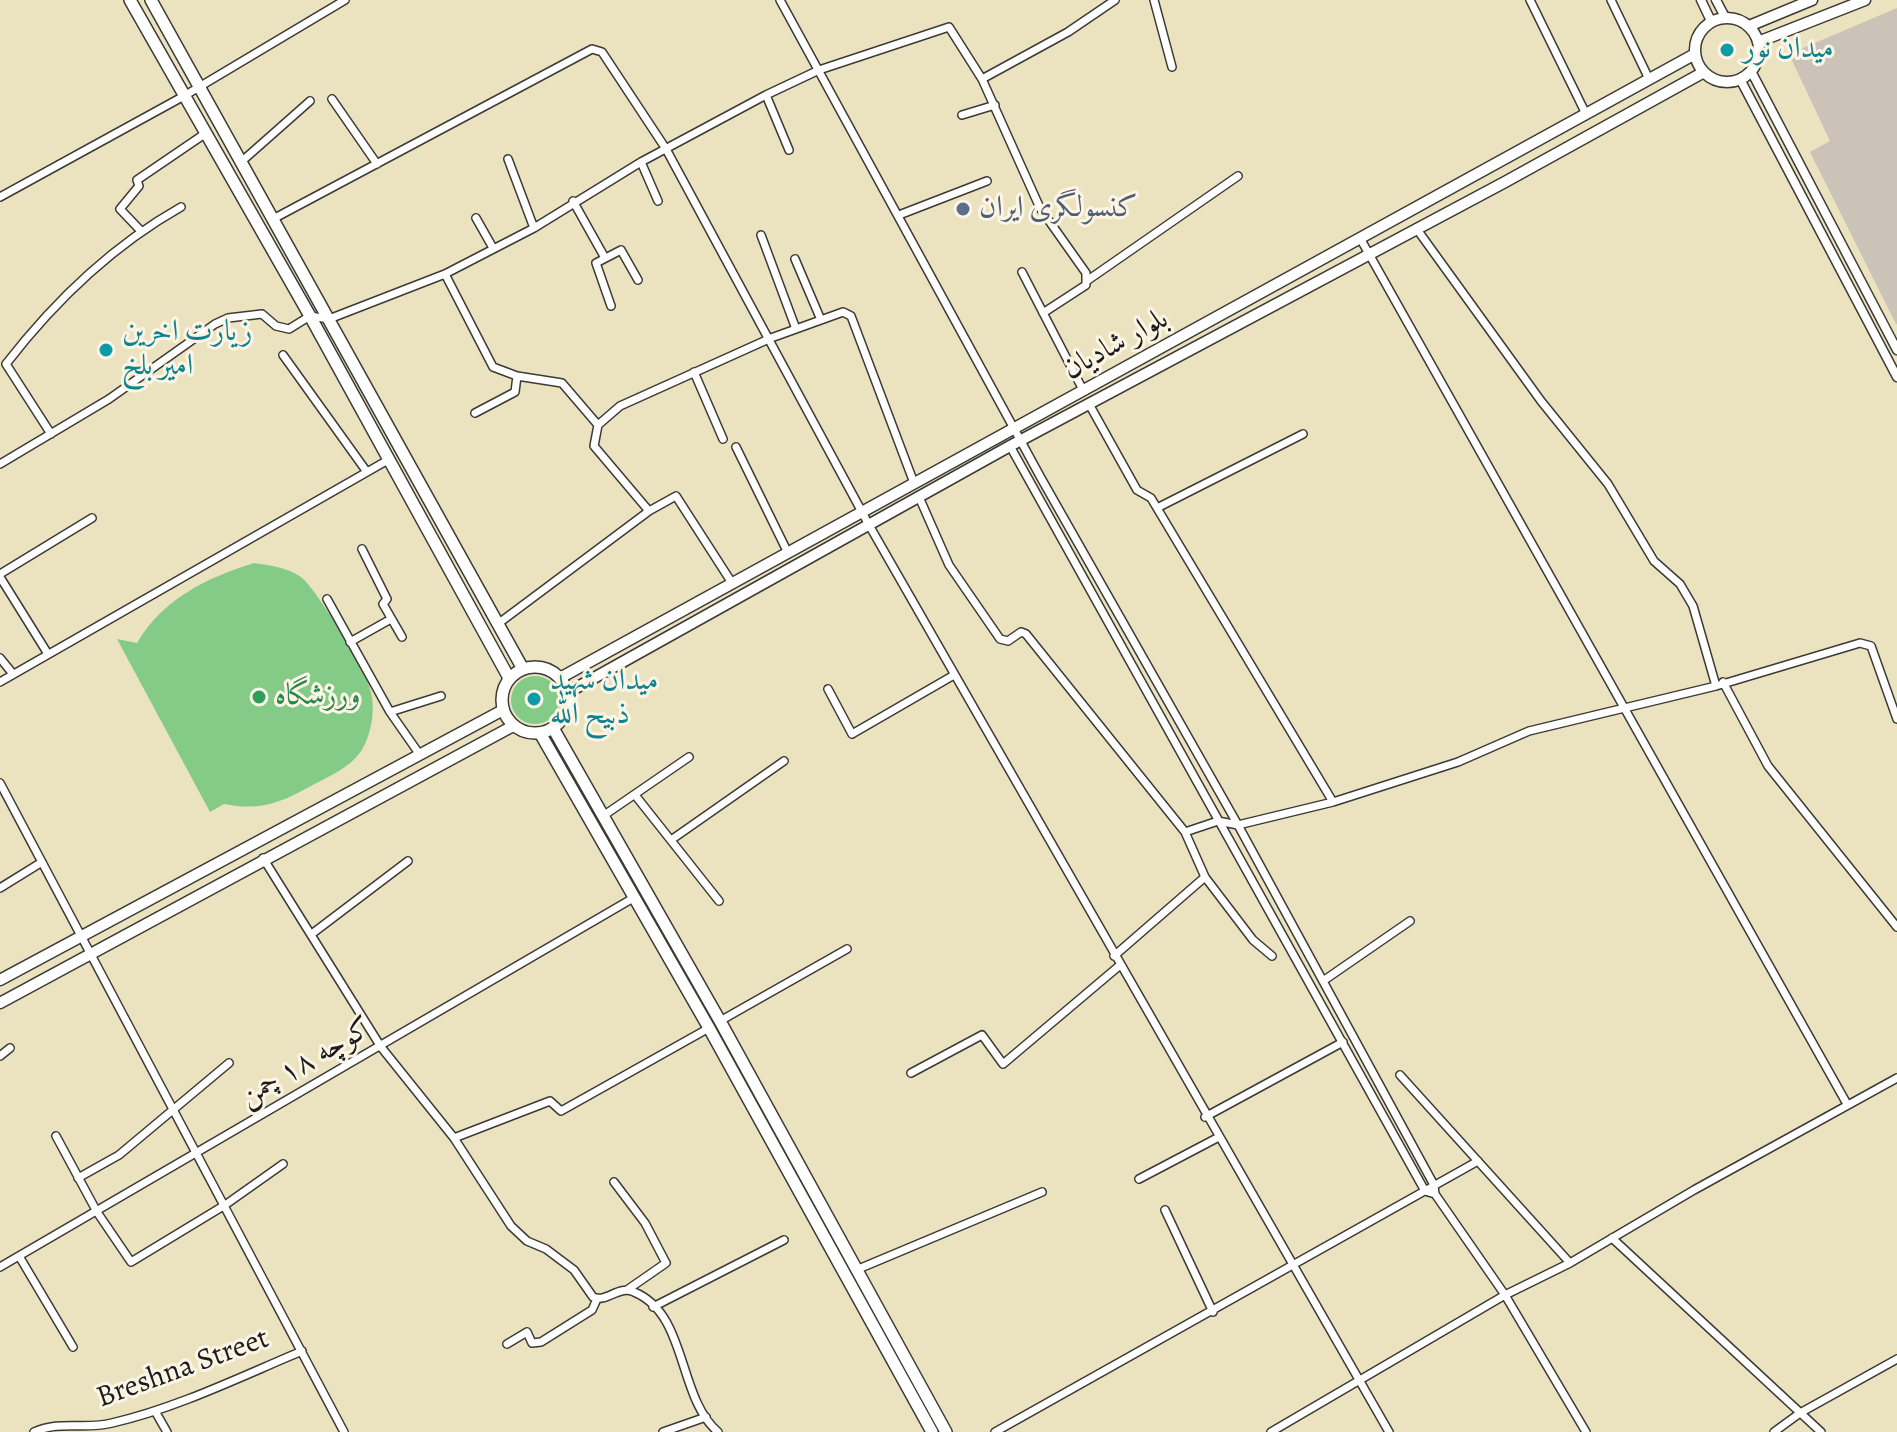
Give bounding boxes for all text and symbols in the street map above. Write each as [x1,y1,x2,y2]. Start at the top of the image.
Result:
place label: میدان نور [1743,32,1834,68]
marker: میدان نور [1718,41,1736,59]
place label: کنسولگری ایران [979,191,1137,227]
marker: کنسولگری ایران [954,200,972,218]
street label: بلوار شادیان [1057,302,1175,388]
place label: زیارت اخرین امیر بلخ [122,315,252,386]
marker: زیارت اخرین امیر بلخ [97,341,115,359]
place label: میدان شهید ذبیح الله [550,664,658,734]
place label: ورزشگاه [275,679,361,715]
marker: ورزشگاه [250,688,268,706]
marker: میدان شهید ذبیح الله [525,690,543,708]
street label: كوچه ١٨ چمن [233,1011,379,1115]
street label: Breshna Street [92,1321,274,1417]

